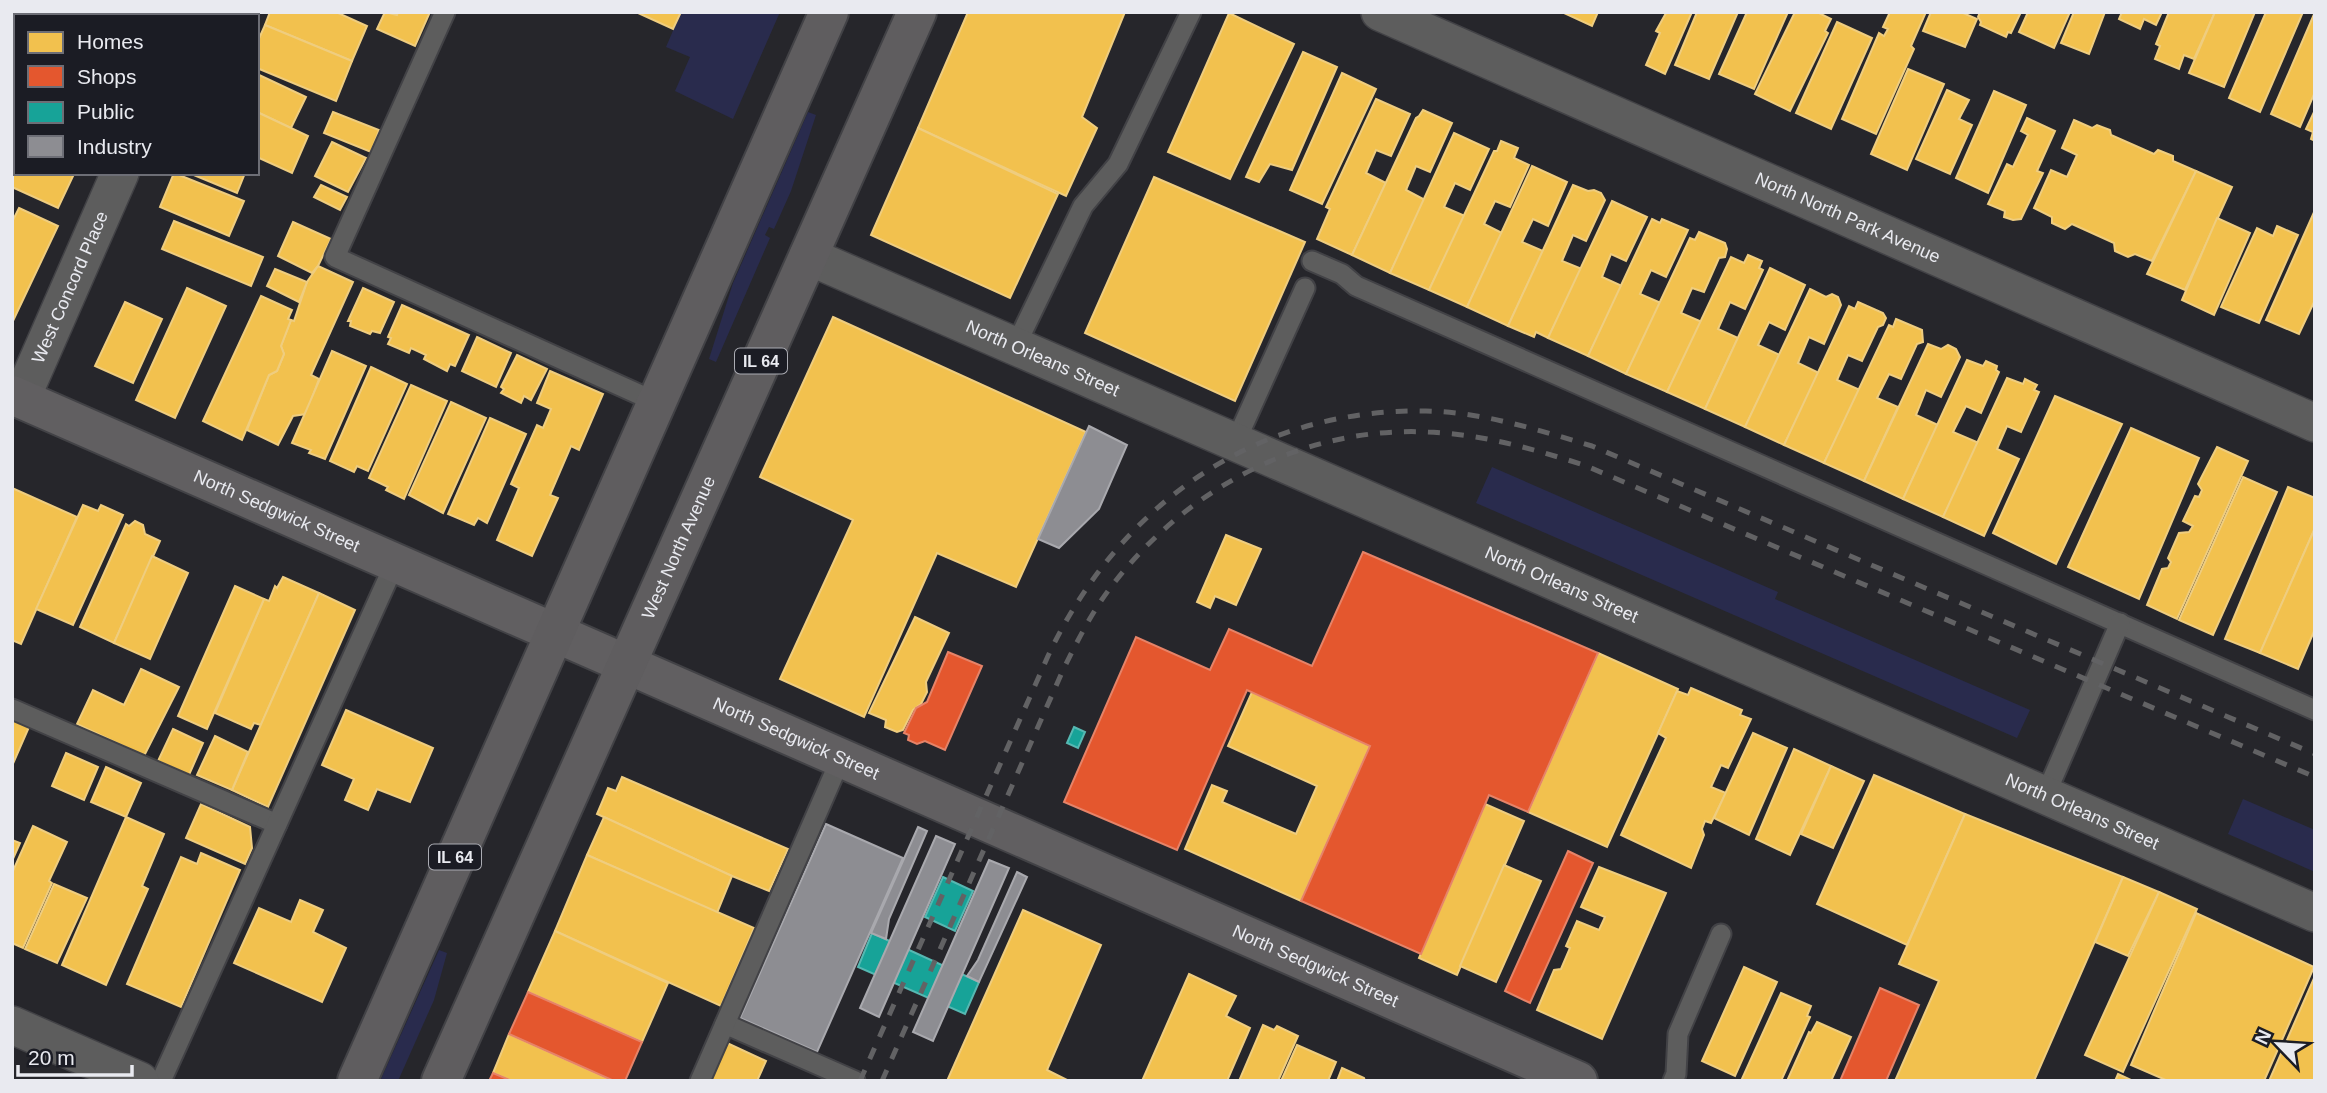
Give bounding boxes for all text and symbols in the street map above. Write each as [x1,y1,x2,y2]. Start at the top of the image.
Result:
legend [14,14,259,175]
text: Homes [77,30,144,53]
text: Shops [77,65,137,88]
text: Public [77,100,134,123]
text: Industry [77,135,152,158]
street label: North North Park Avenue [1752,168,1943,267]
street label: West Concord Place [28,208,112,366]
street label: North Orleans Street [963,316,1122,400]
road number: IL 64 [735,348,787,374]
street label: North Sedgwick Street [191,466,363,556]
street label: West North Avenue [638,473,719,622]
street label: North Orleans Street [1482,542,1641,627]
street label: North Sedgwick Street [710,693,882,784]
street label: North Orleans Street [2002,769,2162,854]
road number: IL 64 [429,844,481,870]
street label: North Sedgwick Street [1229,921,1402,1011]
north arrow [2243,1009,2313,1079]
text: N [2251,1026,2275,1048]
scale bar [18,1034,131,1078]
text: 20 m [28,1046,75,1069]

